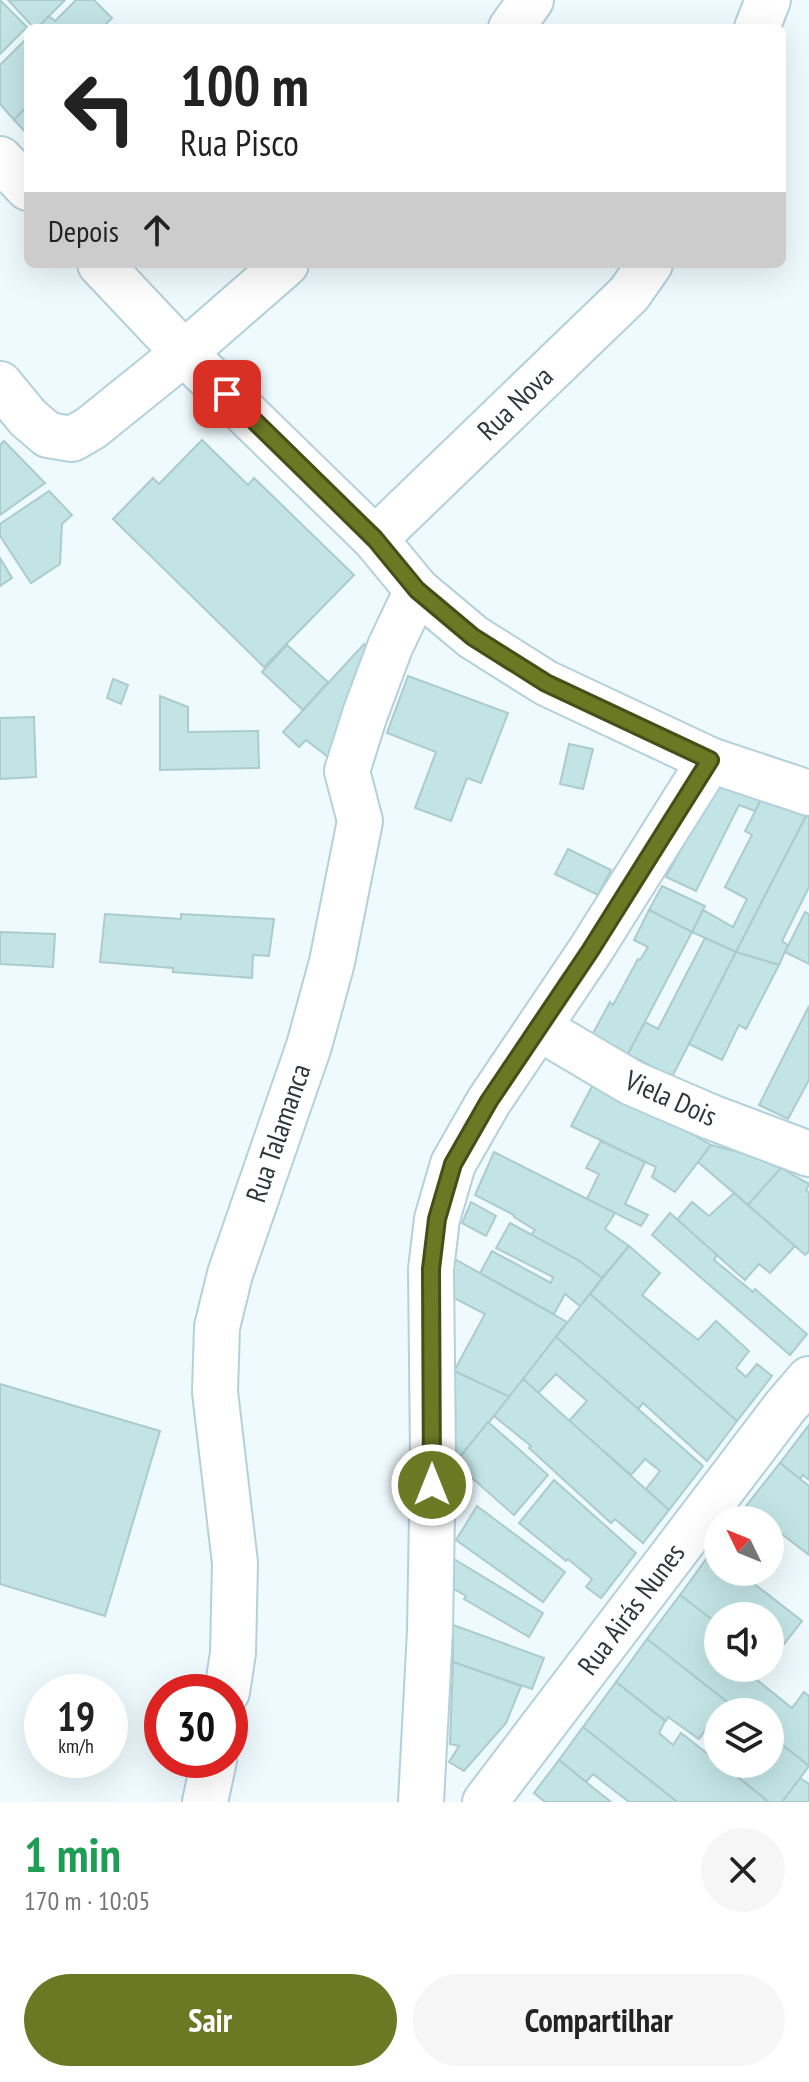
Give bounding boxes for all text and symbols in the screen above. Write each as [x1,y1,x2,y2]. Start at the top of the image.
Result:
text: 100 m [180,49,309,121]
icon: left [48,56,152,160]
text: Rua Pisco [180,119,299,166]
icon: ahead [135,208,179,252]
text: Depois [48,211,119,250]
street label: Rua Nova [469,357,560,448]
pin [193,360,261,428]
icon: arrive [205,372,249,416]
street label: Rua Talamanca [237,1059,318,1207]
street label: Viela Dois [619,1061,723,1134]
position arrow [390,1443,474,1527]
north arrow [704,1506,784,1586]
map controls [704,1506,784,1778]
street label: Rua Airás Nunes [569,1535,692,1682]
button: sound [704,1602,784,1682]
speed limit sign: 30 [144,1674,248,1778]
text: 19 [57,1690,95,1742]
button: layers [704,1698,784,1778]
text: km/h [58,1733,94,1759]
text: 1 min [24,1823,121,1885]
button: close [701,1828,785,1912]
text: 170 m · 10:05 [24,1884,150,1917]
button: Sair [24,1974,397,2066]
button: Compartilhar [413,1974,785,2066]

